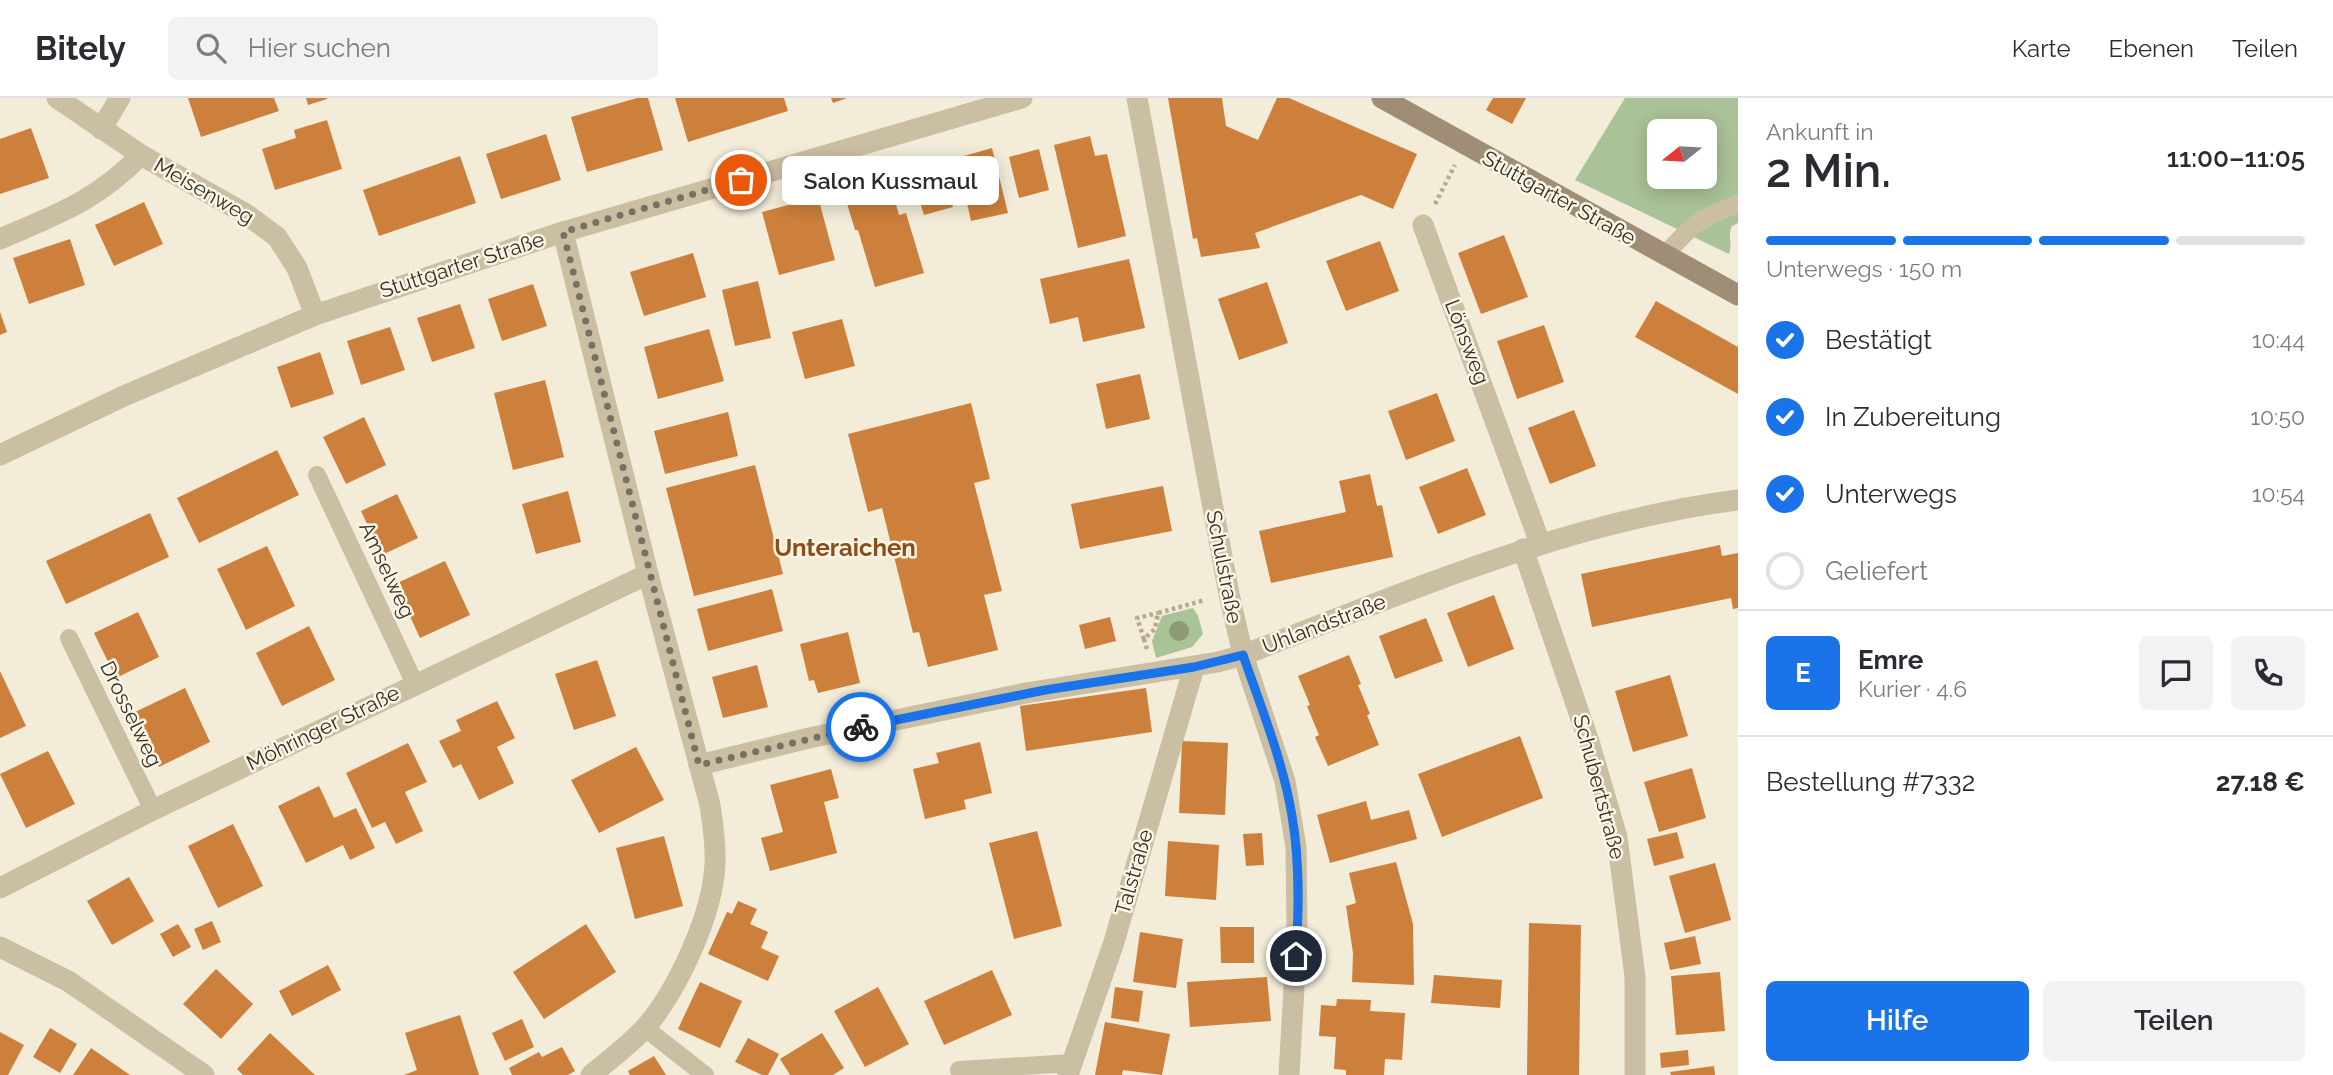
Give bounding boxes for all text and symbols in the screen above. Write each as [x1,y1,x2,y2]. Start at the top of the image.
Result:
search box [168,17,658,80]
text: Bitely [35,29,126,68]
icon: search [192,29,230,67]
text: Hier suchen [248,33,391,63]
text: Karte [2012,34,2071,63]
text: Ebenen [2109,34,2194,63]
text: Teilen [2232,34,2298,63]
text: Ankunft in [1766,118,1874,145]
north arrow [1647,119,1717,189]
map controls [1647,119,1717,189]
text: 11:00–11:05 [2167,143,2305,173]
text: 2 Min. [1766,144,1891,198]
street label: Stuttgarter Straße [1478,145,1640,250]
pin [711,150,771,210]
street label: Meisenweg [150,152,259,229]
callout: Salon Kussmaul [783,155,1000,204]
icon: bag [722,161,760,199]
text: Salon Kussmaul [804,167,977,194]
street label: Stuttgarter Straße [376,226,547,303]
text: Unterwegs · 150 m [1766,255,1962,282]
street label: Lönsweg [1440,296,1495,388]
icon: check [1766,321,1804,359]
text: Bestätigt [1825,325,1932,355]
text: 10:44 [2252,326,2305,353]
icon: check [1766,398,1804,436]
text: In Zubereitung [1825,402,2001,432]
text: 10:50 [2250,403,2305,430]
icon: check [1766,475,1804,513]
text: Unterwegs [1825,479,1957,509]
text: 10:54 [2252,480,2305,507]
street label: Schulstraße [1201,508,1248,626]
street label: Amselweg [354,518,421,622]
district label: Unteraichen [774,533,916,562]
text: Geliefert [1825,556,1928,586]
street label: Uhlandstraße [1259,589,1389,659]
button: chat [2139,636,2213,710]
button: phone [2231,636,2305,710]
text: Emre [1858,645,1923,675]
street label: Drosselweg [95,657,168,771]
text: E [1795,658,1811,688]
text: Kurier · 4.6 [1858,675,1967,702]
street label: Möhringer Straße [242,680,403,775]
courier [826,692,896,762]
icon: bike [842,708,880,746]
street label: Schubertstraße [1568,712,1631,862]
text: Bestellung #7332 [1766,767,1975,797]
text: 27.18 € [2216,767,2305,797]
street label: Talstraße [1109,826,1158,917]
pin [1266,926,1326,986]
icon: home [1277,937,1315,975]
button: Hilfe [1766,981,2029,1061]
button: Teilen [2043,981,2305,1061]

